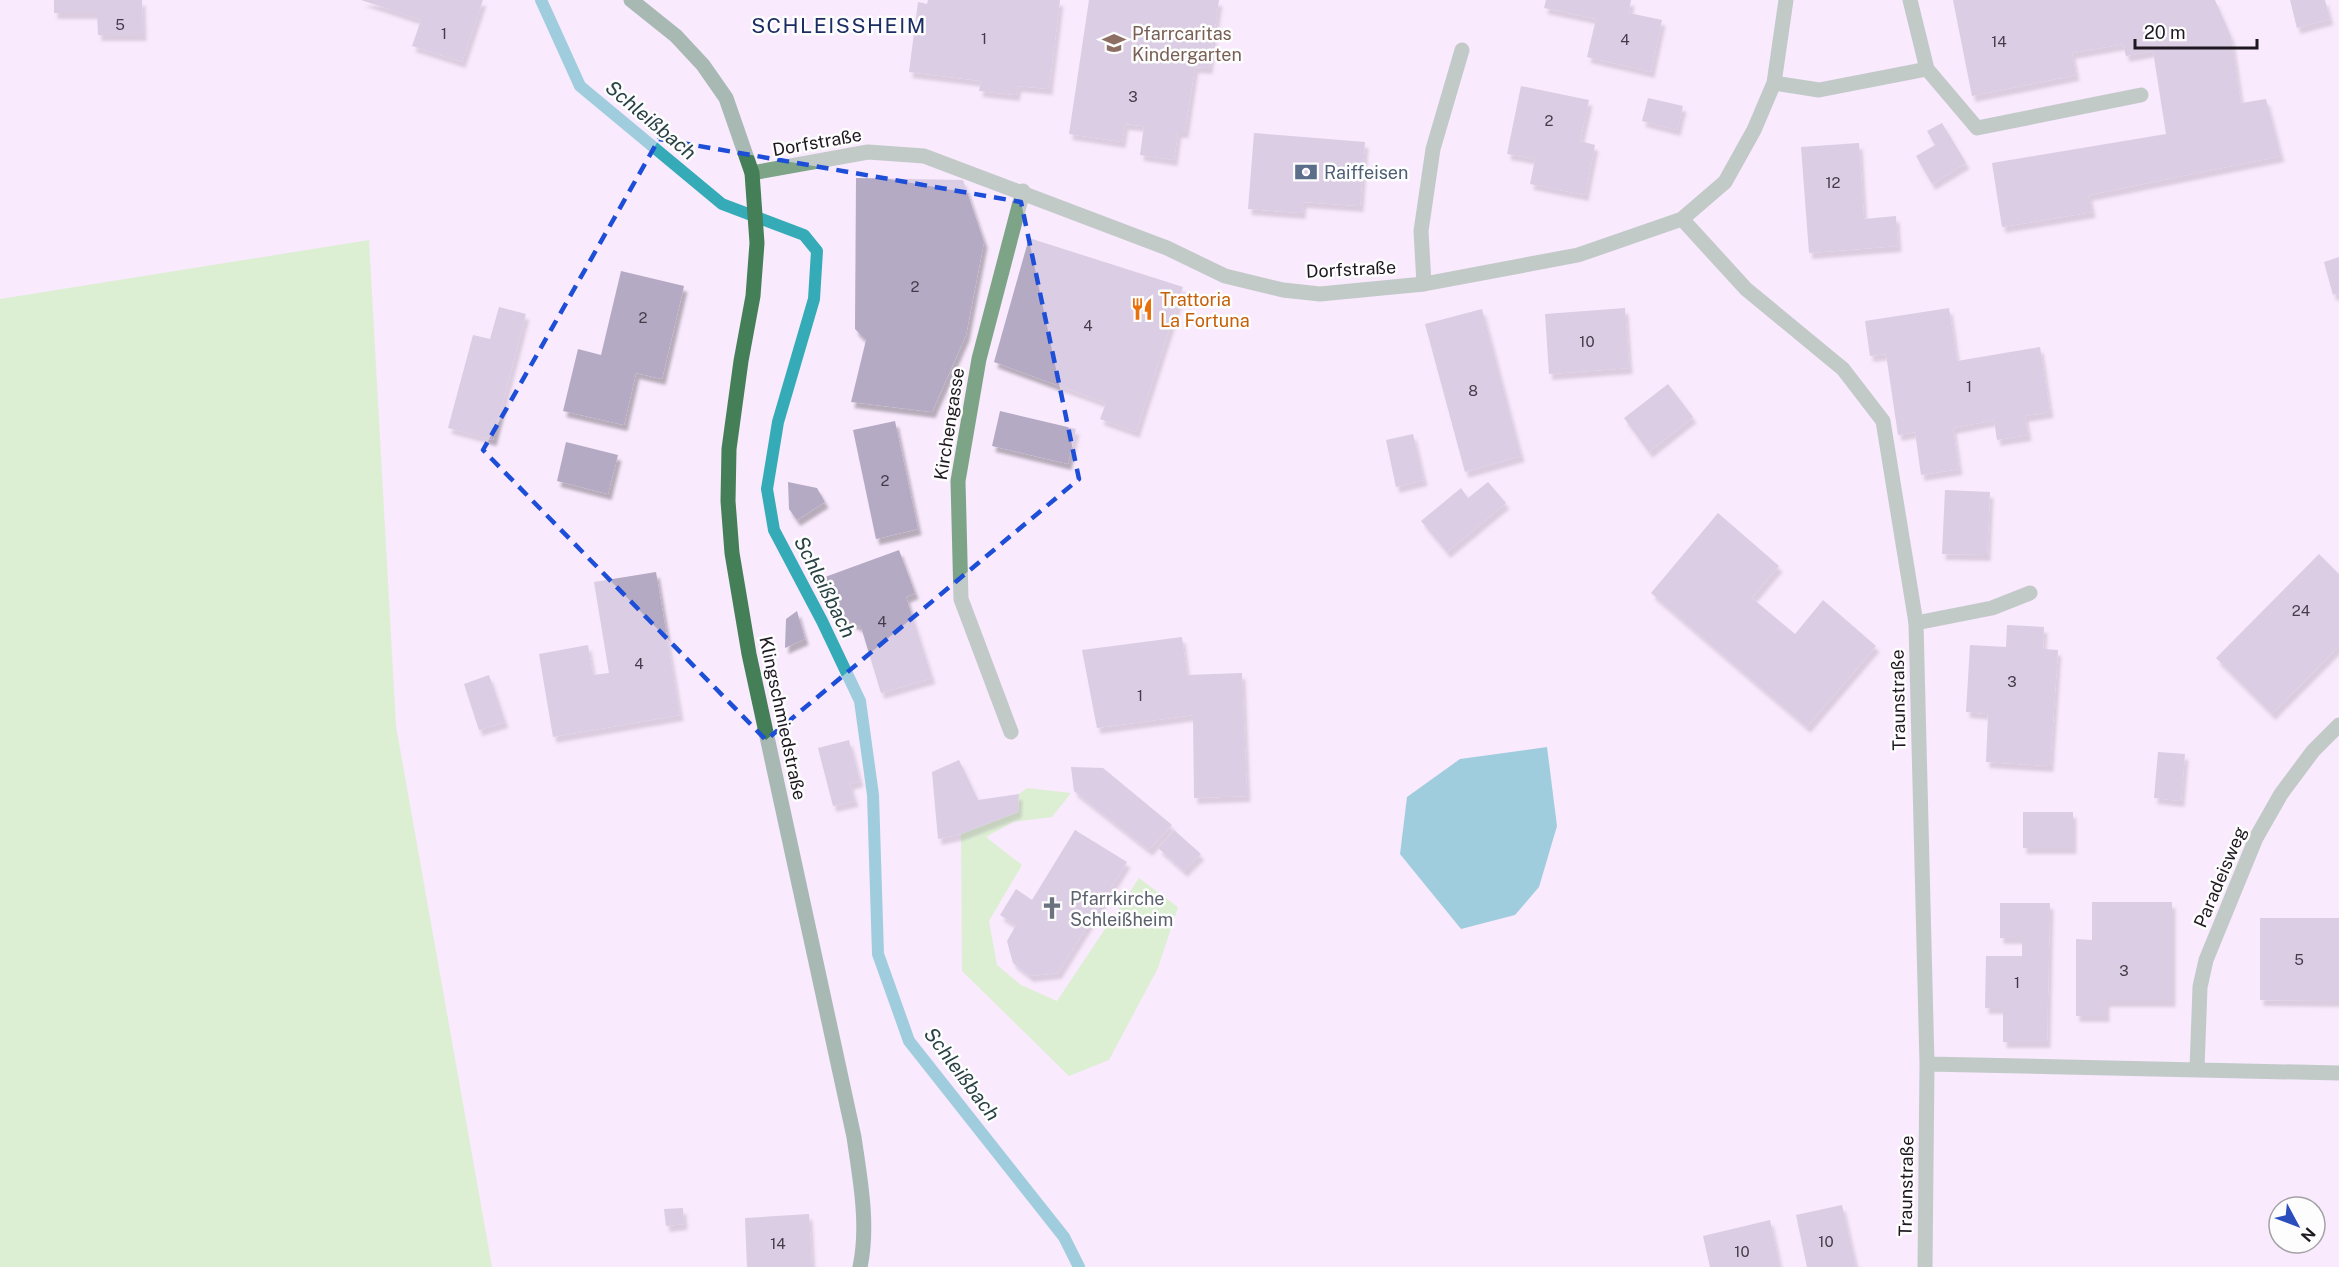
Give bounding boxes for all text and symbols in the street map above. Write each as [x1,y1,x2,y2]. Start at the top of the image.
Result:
scale bar [2135,12,2256,50]
district label: SCHLEISSHEIM [751,13,927,38]
house number: 5 [115,16,125,33]
text: 20 m [2144,22,2186,43]
place label: Pfarrcaritas Kindergarten [1132,23,1242,65]
house number: 1 [441,25,447,42]
house number: 1 [981,30,987,47]
school or university icon: Pfarrcaritas Kindergarten [1101,30,1127,56]
house number: 4 [1620,31,1630,48]
house number: 14 [1991,33,2007,50]
water label: Schleißbach [601,75,701,165]
house number: 3 [1128,88,1138,105]
house number: 2 [1545,112,1554,129]
street label: Dorfstraße [771,124,863,160]
bank icon: Raiffeisen [1293,159,1319,185]
place label: Raiffeisen [1324,162,1408,183]
house number: 12 [1825,174,1841,191]
street label: Dorfstraße [1305,256,1397,282]
house number: 2 [911,278,920,295]
place label: Trattoria La Fortuna [1160,289,1250,331]
restaurant icon: Trattoria La Fortuna [1129,296,1155,322]
house number: 2 [639,309,648,326]
house number: 4 [1083,317,1093,334]
house number: 10 [1579,333,1595,350]
street label: Kirchengasse [930,366,968,482]
house number: 1 [1966,378,1972,395]
house number: 8 [1468,382,1478,399]
house number: 2 [881,472,890,489]
water label: Schleißbach [789,532,861,642]
house number: 24 [2292,602,2310,619]
house number: 4 [877,613,887,630]
street label: Klingschmiedstraße [755,634,811,802]
street label: Traunstraße [1887,649,1909,751]
house number: 4 [634,655,644,672]
house number: 3 [2007,673,2017,690]
house number: 1 [1137,687,1143,704]
street label: Paradeisweg [2189,823,2251,931]
place label: Pfarrkirche Schleißheim [1070,888,1173,930]
church icon: Pfarrkirche Schleißheim [1039,895,1065,921]
house number: 5 [2294,951,2304,968]
house number: 3 [2119,962,2129,979]
house number: 1 [2014,974,2020,991]
water label: Schleißbach [919,1022,1005,1126]
street label: Traunstraße [1895,1135,1917,1237]
north arrow [2267,1195,2327,1255]
text: N [2297,1224,2319,1245]
house number: 10 [1818,1233,1834,1250]
house number: 14 [770,1235,786,1252]
house number: 10 [1734,1243,1750,1260]

